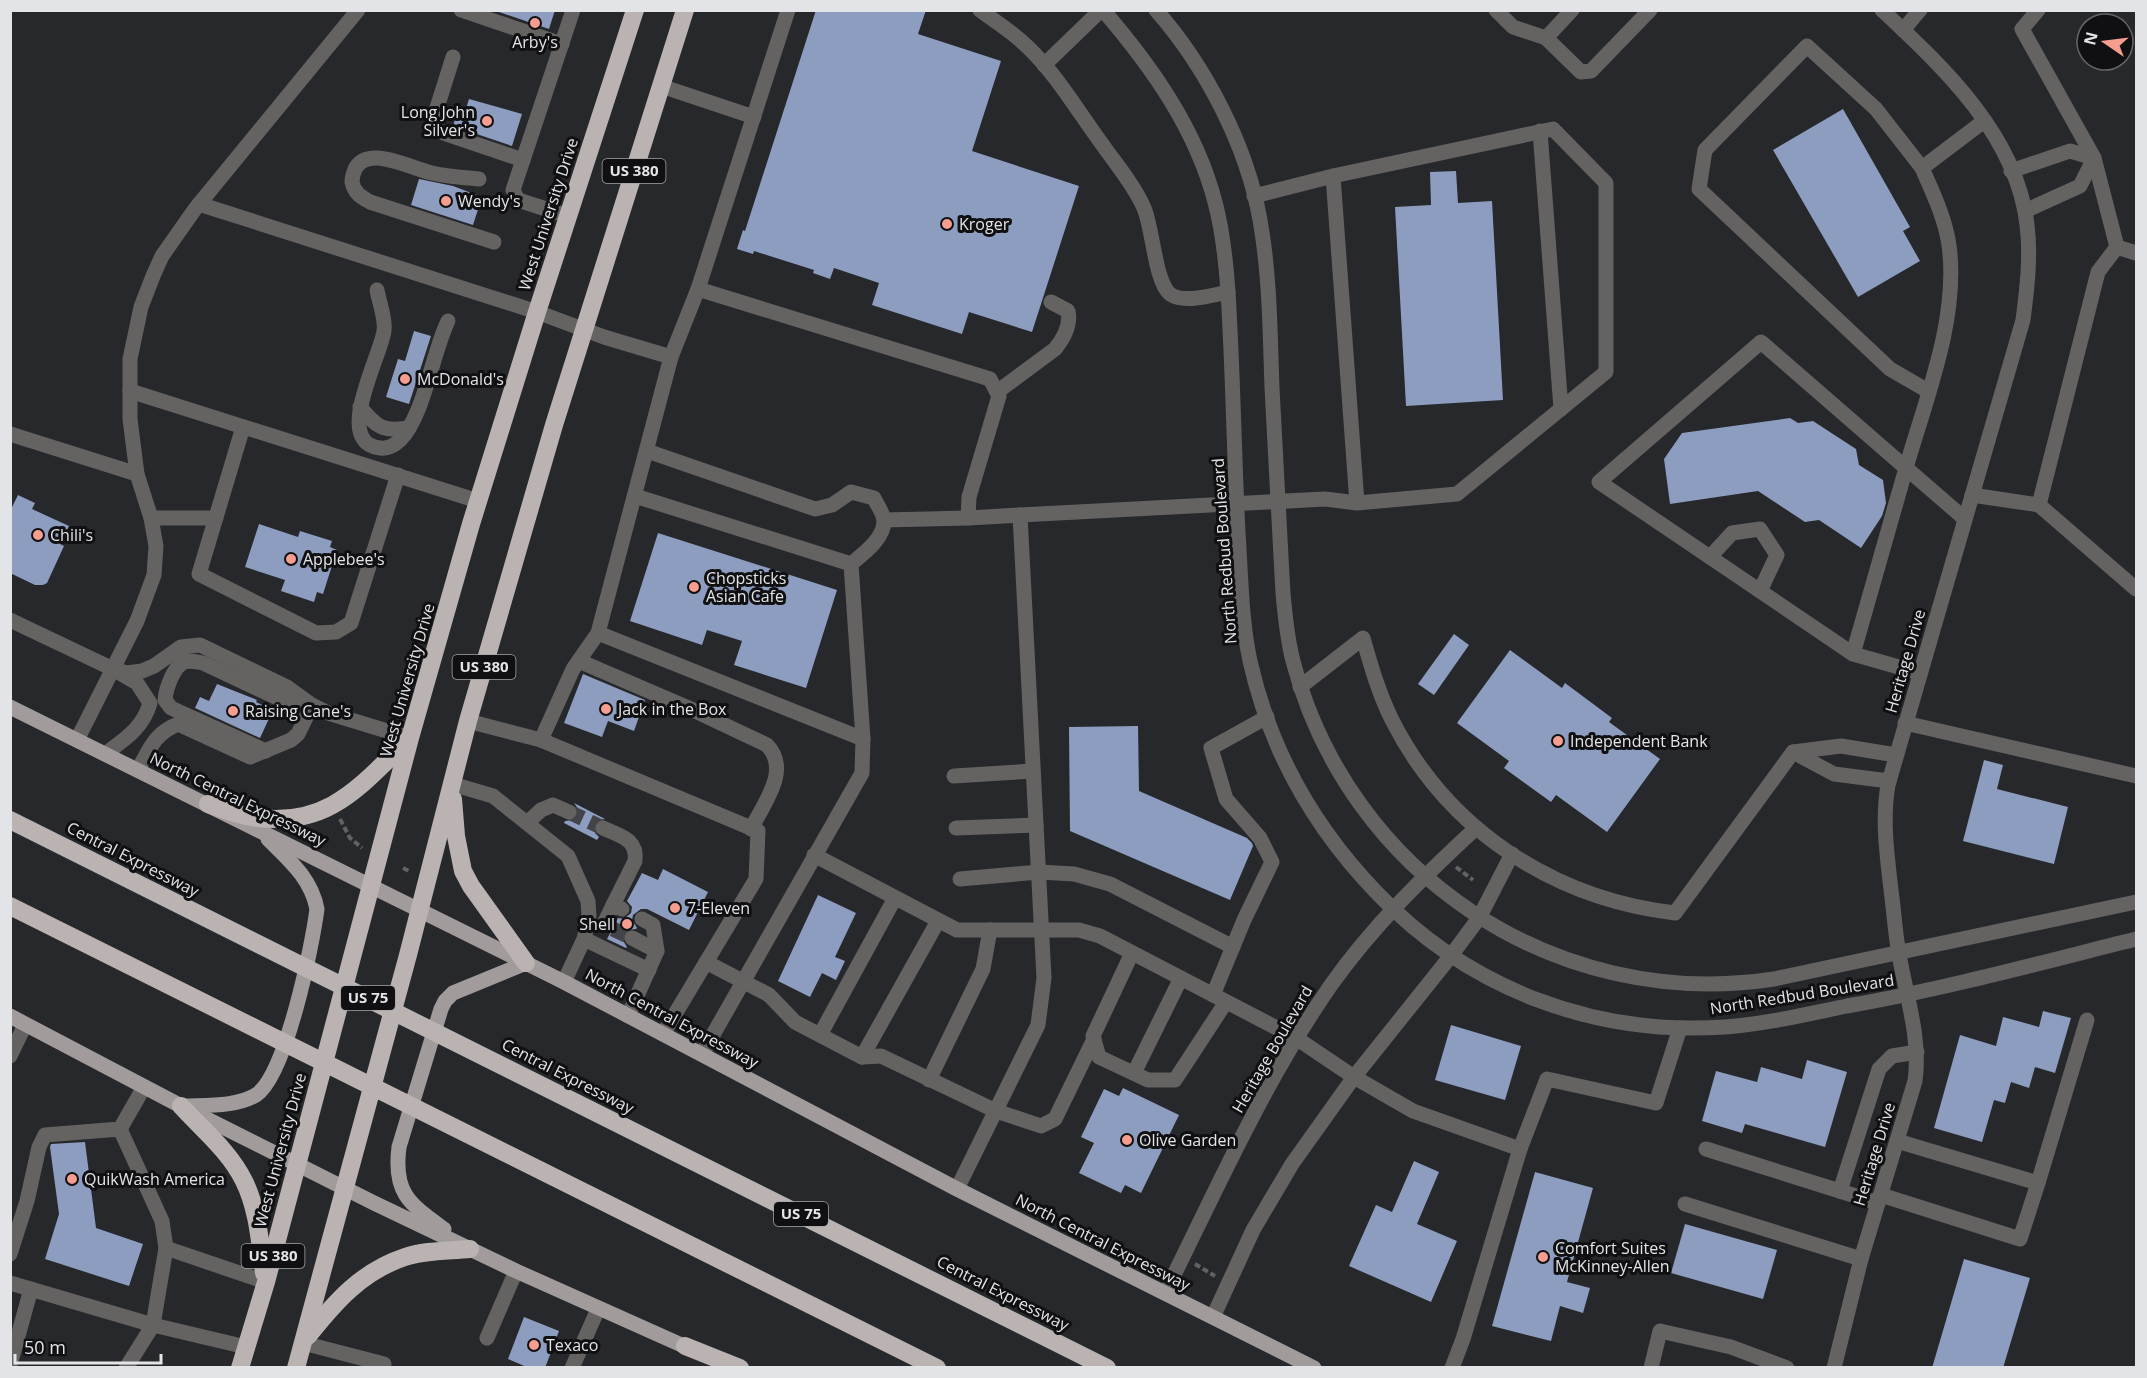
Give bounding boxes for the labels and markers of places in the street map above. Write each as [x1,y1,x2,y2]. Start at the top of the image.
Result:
marker: Arby's [528,16,542,30]
place label: Arby's [512,31,558,53]
place label: Long John Silver's [401,101,475,141]
marker: Long John Silver's [480,114,494,128]
place label: Wendy's [458,190,521,212]
marker: Wendy's [439,194,453,208]
place label: Kroger [959,213,1010,235]
marker: Kroger [940,217,954,231]
place label: McDonald's [417,368,504,390]
marker: McDonald's [398,372,412,386]
place label: Chili's [50,524,93,546]
marker: Chili's [31,528,45,542]
place label: Applebee's [303,548,385,570]
marker: Applebee's [284,552,298,566]
place label: Chopsticks Asian Cafe [706,567,786,607]
marker: Chopsticks Asian Cafe [687,580,701,594]
place label: Jack in the Box [616,698,727,720]
place label: Raising Cane's [245,700,351,722]
marker: Jack in the Box [599,702,613,716]
marker: Raising Cane's [226,704,240,718]
place label: Independent Bank [1570,730,1708,752]
marker: Independent Bank [1551,734,1565,748]
place label: 7-Eleven [687,897,750,919]
marker: 7-Eleven [668,901,682,915]
place label: Shell [579,913,615,935]
marker: Shell [620,917,634,931]
place label: Olive Garden [1139,1129,1236,1151]
marker: Olive Garden [1120,1133,1134,1147]
place label: QuikWash America [84,1168,225,1190]
marker: QuikWash America [65,1172,79,1186]
place label: Comfort Suites McKinney-Allen [1555,1237,1670,1277]
marker: Comfort Suites McKinney-Allen [1536,1250,1550,1264]
place label: Texaco [546,1334,598,1356]
marker: Texaco [527,1338,541,1352]

